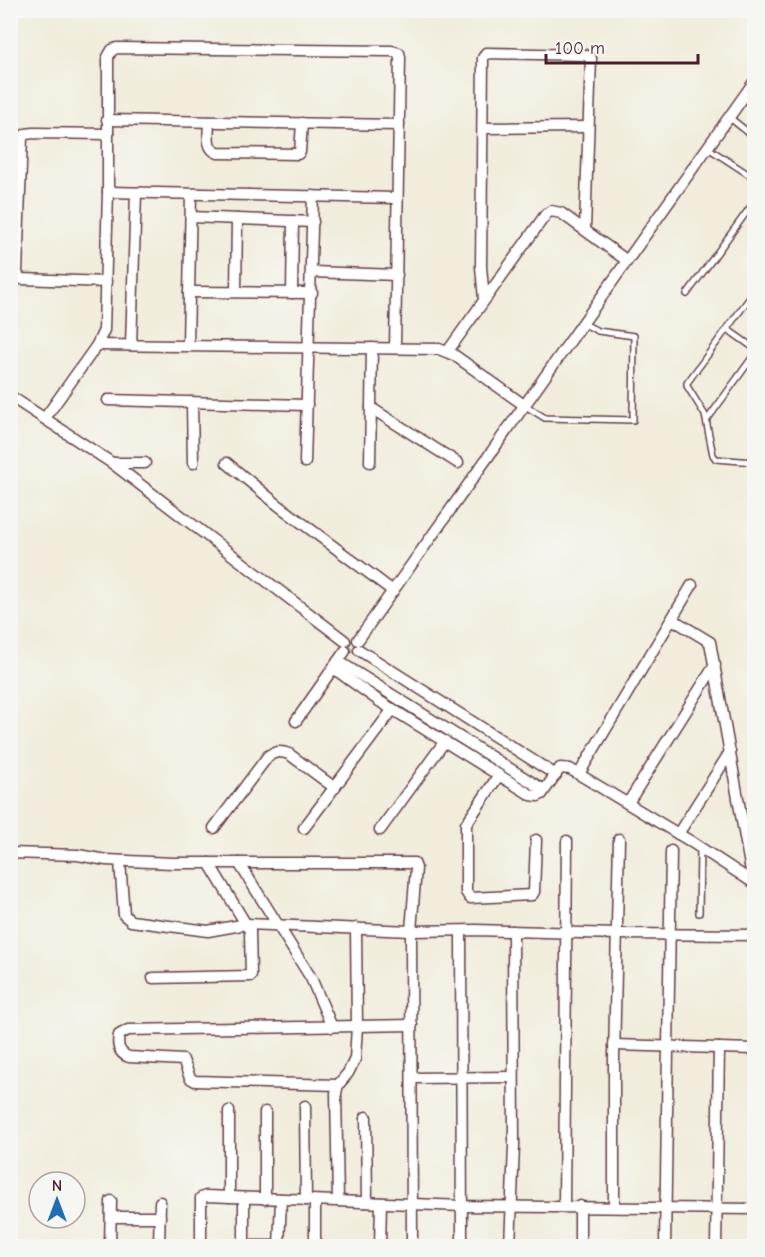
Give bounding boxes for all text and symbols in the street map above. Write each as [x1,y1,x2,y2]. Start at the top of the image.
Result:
scale bar [546,27,698,65]
text: 100 m [555,38,605,59]
north arrow [27,1170,87,1230]
text: N [52,1177,62,1195]

